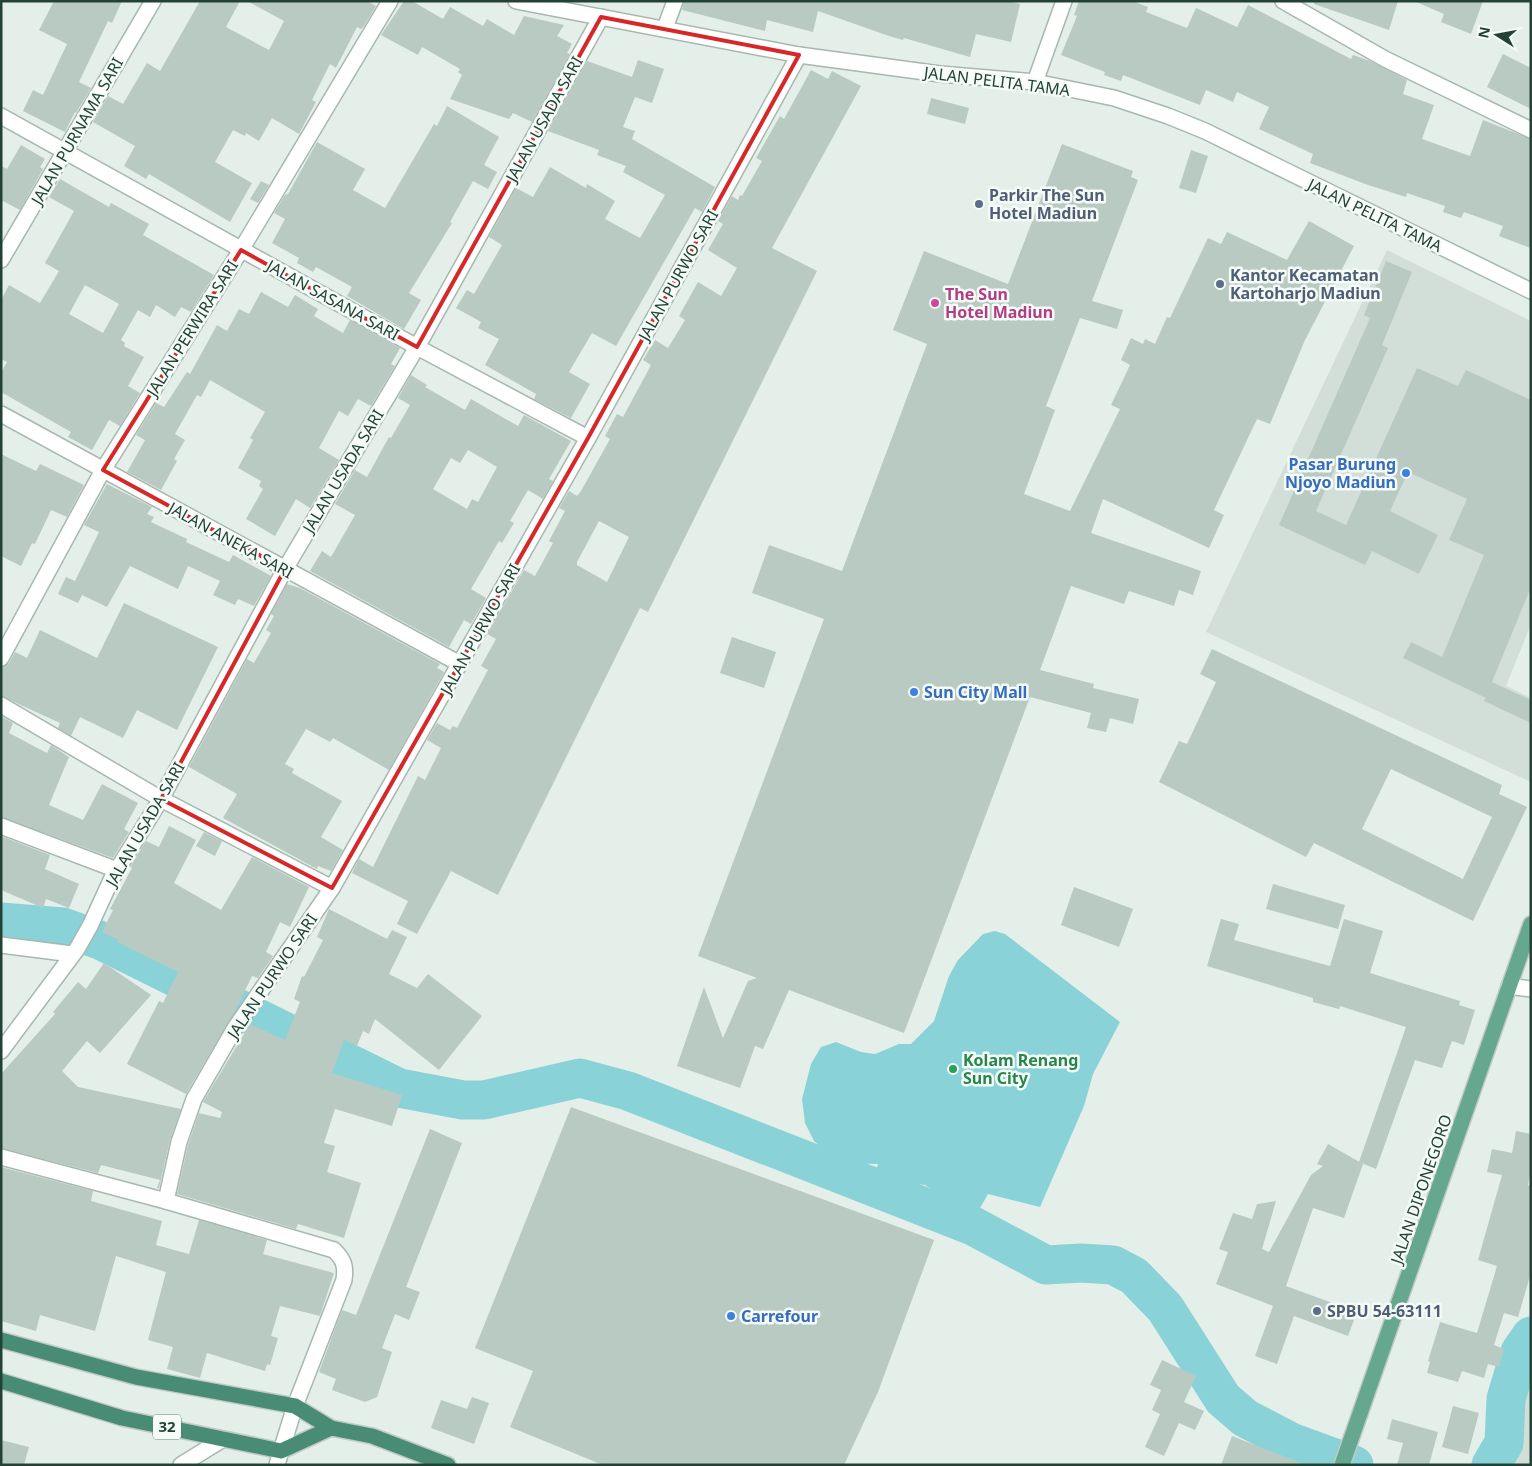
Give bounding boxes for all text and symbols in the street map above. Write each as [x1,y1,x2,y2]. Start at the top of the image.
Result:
north arrow [1472,10,1522,60]
text: N [1473,25,1494,40]
street label: JALAN USADA SARI [499,52,588,187]
street label: JALAN PURNAMA SARI [25,53,128,210]
street label: JALAN PELITA TAMA [921,61,1072,101]
street label: JALAN PELITA TAMA [1302,172,1446,257]
place label: Parkir The Sun Hotel Madiun [989,184,1105,224]
marker: Parkir The Sun Hotel Madiun [973,198,985,210]
street label: JALAN PURWO SARI [632,206,723,346]
street label: JALAN SASANA SARI [261,253,403,346]
street label: JALAN PERWIRA SARI [140,256,243,402]
place label: Kantor Kecamatan Kartoharjo Madiun [1230,264,1381,304]
marker: Kantor Kecamatan Kartoharjo Madiun [1214,278,1226,290]
place label: The Sun Hotel Madiun [945,283,1053,323]
marker: The Sun Hotel Madiun [929,297,941,309]
street label: JALAN USADA SARI [296,405,389,539]
place label: Pasar Burung Njoyo Madiun [1285,453,1396,493]
marker: Pasar Burung Njoyo Madiun [1400,467,1412,479]
street label: JALAN ANEKA SARI [163,496,297,583]
street label: JALAN PURWO SARI [434,560,525,700]
place label: Sun City Mall [924,681,1027,703]
marker: Sun City Mall [908,686,920,698]
street label: JALAN USADA SARI [99,758,190,892]
street label: JALAN PURWO SARI [221,909,322,1045]
place label: Kolam Renang Sun City [963,1049,1078,1089]
marker: Kolam Renang Sun City [947,1063,959,1075]
street label: JALAN DIPONEGORO [1384,1111,1457,1268]
place label: SPBU 54-63111 [1327,1300,1442,1322]
place label: Carrefour [741,1305,818,1327]
marker: SPBU 54-63111 [1311,1305,1323,1317]
marker: Carrefour [725,1310,737,1322]
road number: 32 [153,1414,181,1440]

